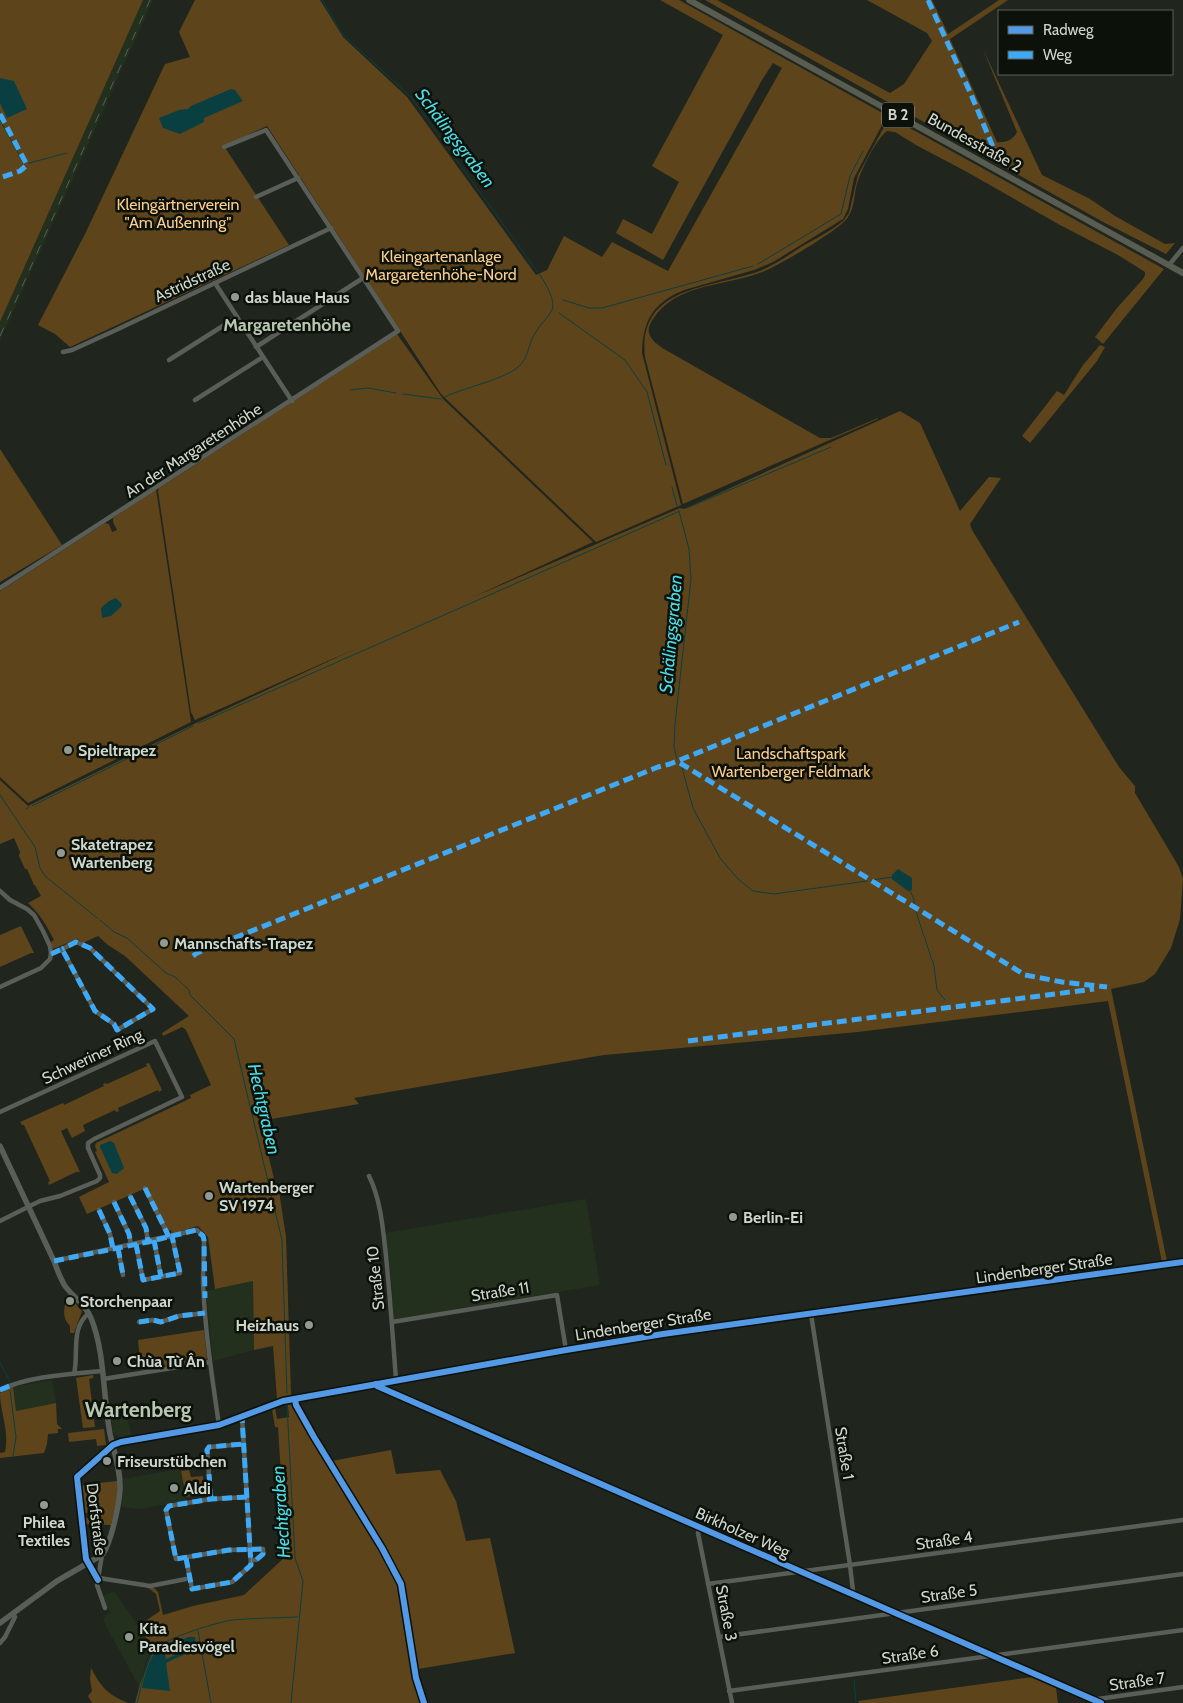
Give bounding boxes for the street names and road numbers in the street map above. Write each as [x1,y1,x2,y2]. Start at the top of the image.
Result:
road number: B 2 [882,102,914,128]
street label: Bundesstraße 2 [924,109,1025,176]
street label: Astridstraße [151,255,233,306]
street label: An der Margaretenhöhe [121,399,265,502]
street label: Schweriner Ring [39,1024,147,1088]
street label: Straße 10 [363,1245,388,1311]
street label: Lindenberger Straße [975,1250,1114,1287]
street label: Straße 11 [470,1278,530,1305]
street label: Lindenberger Straße [574,1304,713,1345]
street label: Straße 1 [831,1425,858,1481]
street label: Dorfstraße [83,1482,110,1556]
street label: Birkholzer Weg [693,1503,794,1562]
street label: Straße 4 [914,1527,974,1554]
street label: Straße 5 [920,1580,978,1607]
street label: Straße 3 [712,1583,741,1643]
street label: Straße 6 [880,1641,940,1668]
street label: Straße 7 [1108,1668,1166,1695]

